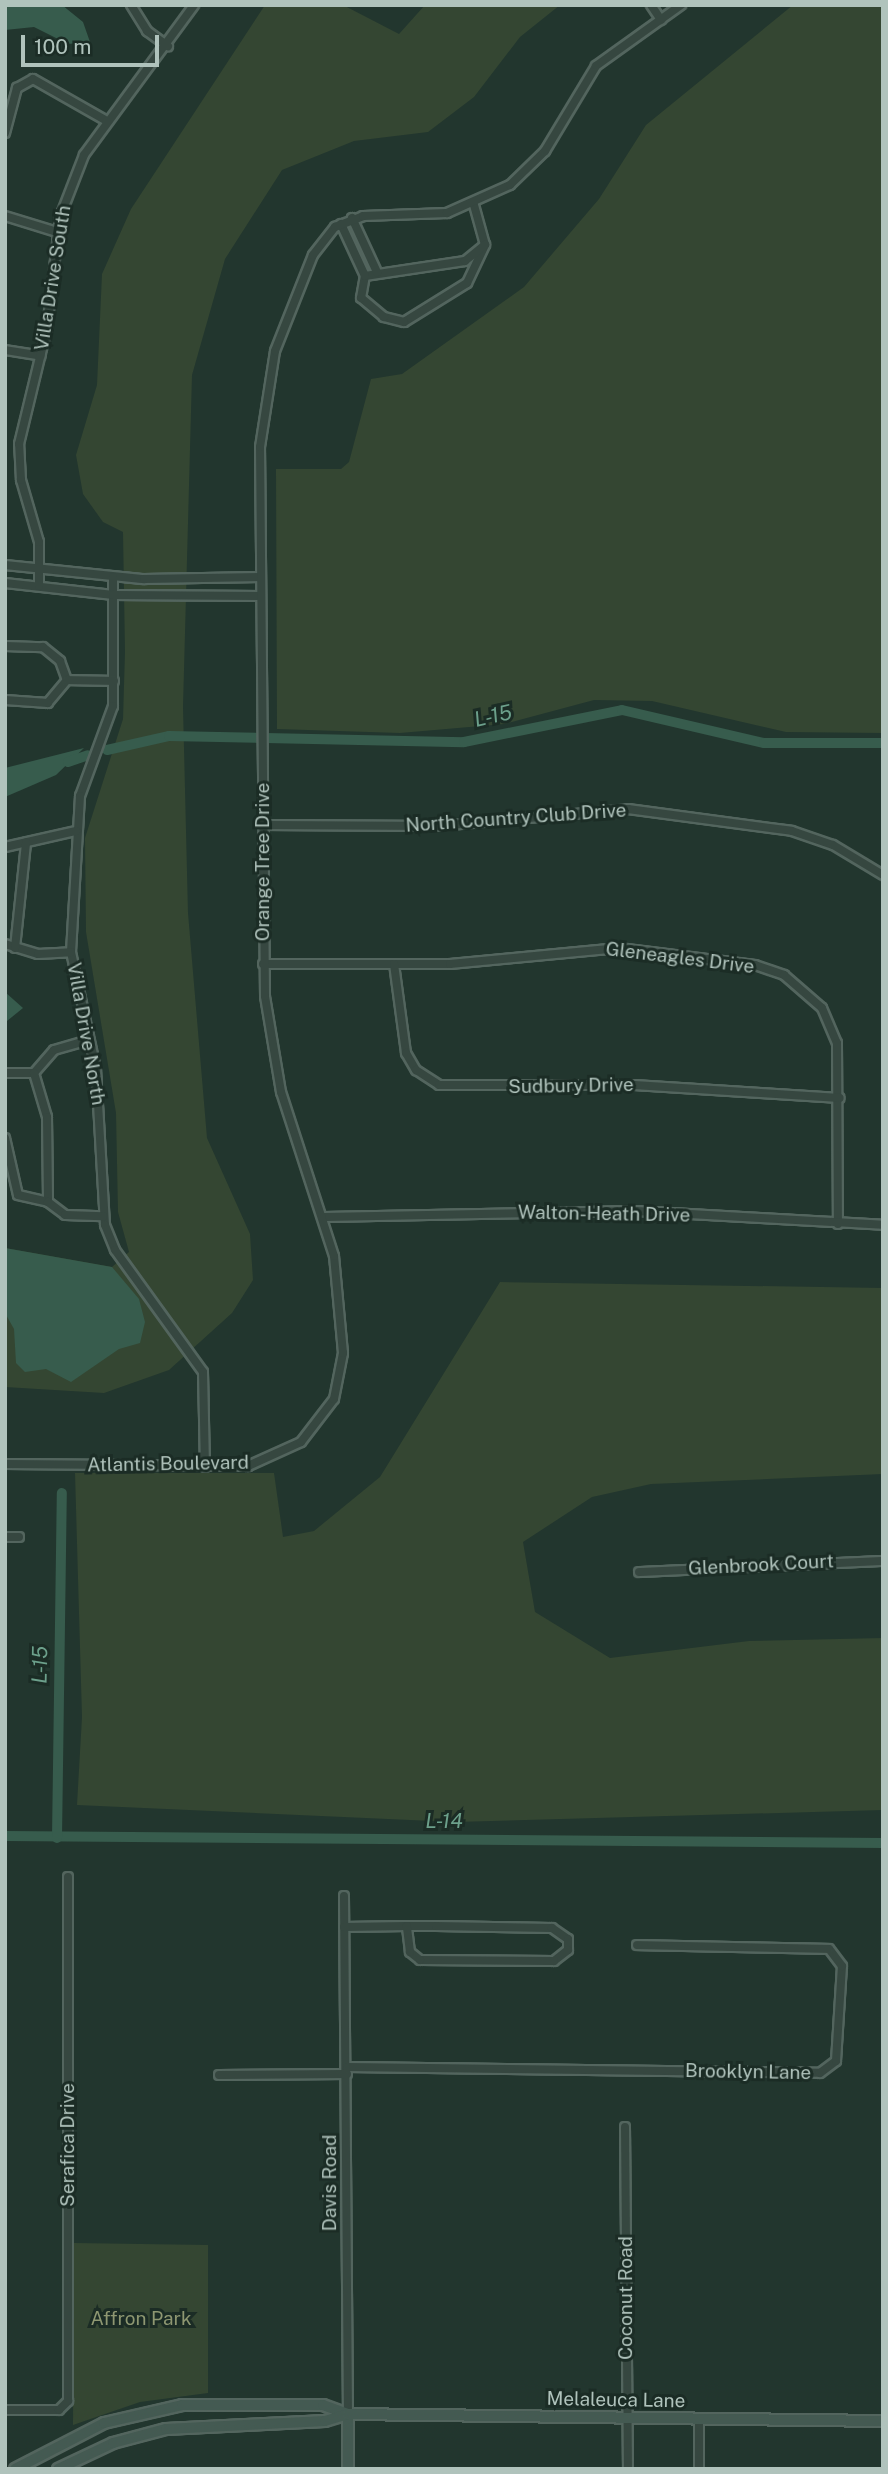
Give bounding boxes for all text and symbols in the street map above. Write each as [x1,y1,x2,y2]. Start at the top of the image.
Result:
scale bar [24,21,163,65]
text: 100 m [34,34,91,59]
street label: Villa Drive South [30,204,76,352]
water label: L-15 [472,699,514,733]
street label: Orange Tree Drive [252,783,274,941]
street label: North Country Club Drive [405,799,627,837]
street label: Gleneagles Drive [604,938,756,978]
street label: Villa Drive North [62,961,110,1107]
street label: Sudbury Drive [508,1074,634,1098]
street label: Walton-Heath Drive [518,1201,690,1227]
street label: Atlantis Boulevard [87,1451,249,1477]
street label: Glenbrook Court [688,1550,834,1580]
water label: L-15 [27,1646,53,1684]
water label: L-14 [425,1808,463,1834]
street label: Brooklyn Lane [685,2060,811,2084]
street label: Serafica Drive [57,2083,79,2207]
street label: Davis Road [319,2135,341,2231]
street label: Coconut Road [615,2236,637,2360]
park label: Affron Park [90,2308,192,2330]
street label: Melaleuca Lane [546,2387,686,2413]

